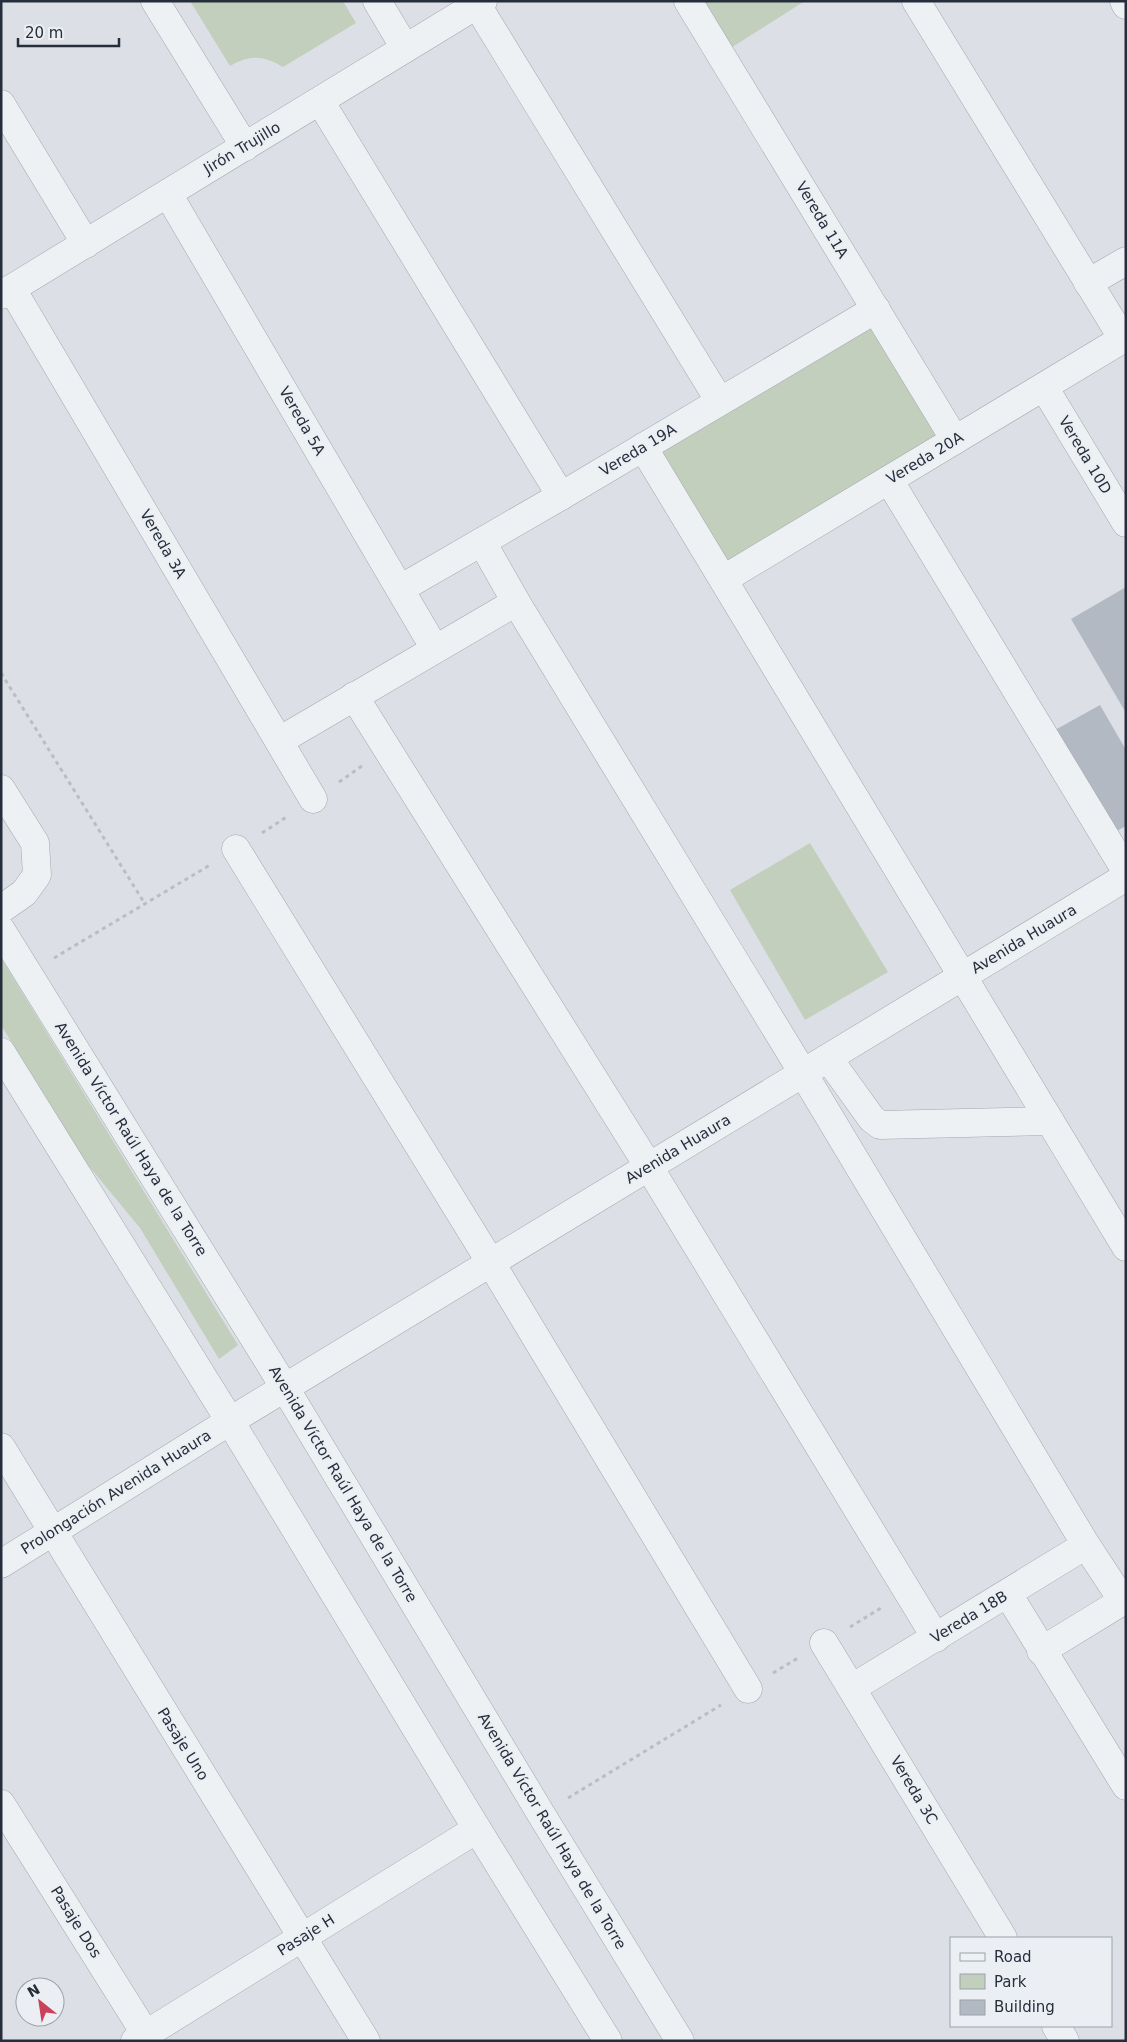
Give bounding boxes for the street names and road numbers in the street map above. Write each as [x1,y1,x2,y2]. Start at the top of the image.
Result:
street label: Jirón Trujillo [199,118,284,178]
street label: Vereda 11A [792,178,852,262]
street label: Vereda 5A [275,383,329,459]
street label: Vereda 10D [1055,413,1115,497]
street label: Vereda 19A [596,420,680,480]
street label: Vereda 20A [883,428,967,488]
street label: Vereda 3A [136,506,190,582]
street label: Avenida Huaura [968,901,1080,977]
street label: Avenida Víctor Raúl Haya de la Torre [51,1019,211,1259]
street label: Avenida Huaura [622,1111,734,1187]
street label: Avenida Víctor Raúl Haya de la Torre [265,1362,421,1606]
street label: Prolongación Avenida Huaura [18,1426,214,1558]
street label: Vereda 18B [927,1587,1011,1647]
street label: Pasaje Uno [154,1704,212,1784]
street label: Avenida Víctor Raúl Haya de la Torre [474,1709,630,1953]
street label: Vereda 3C [886,1752,942,1828]
street label: Pasaje Dos [47,1883,105,1961]
street label: Pasaje H [274,1910,338,1960]

